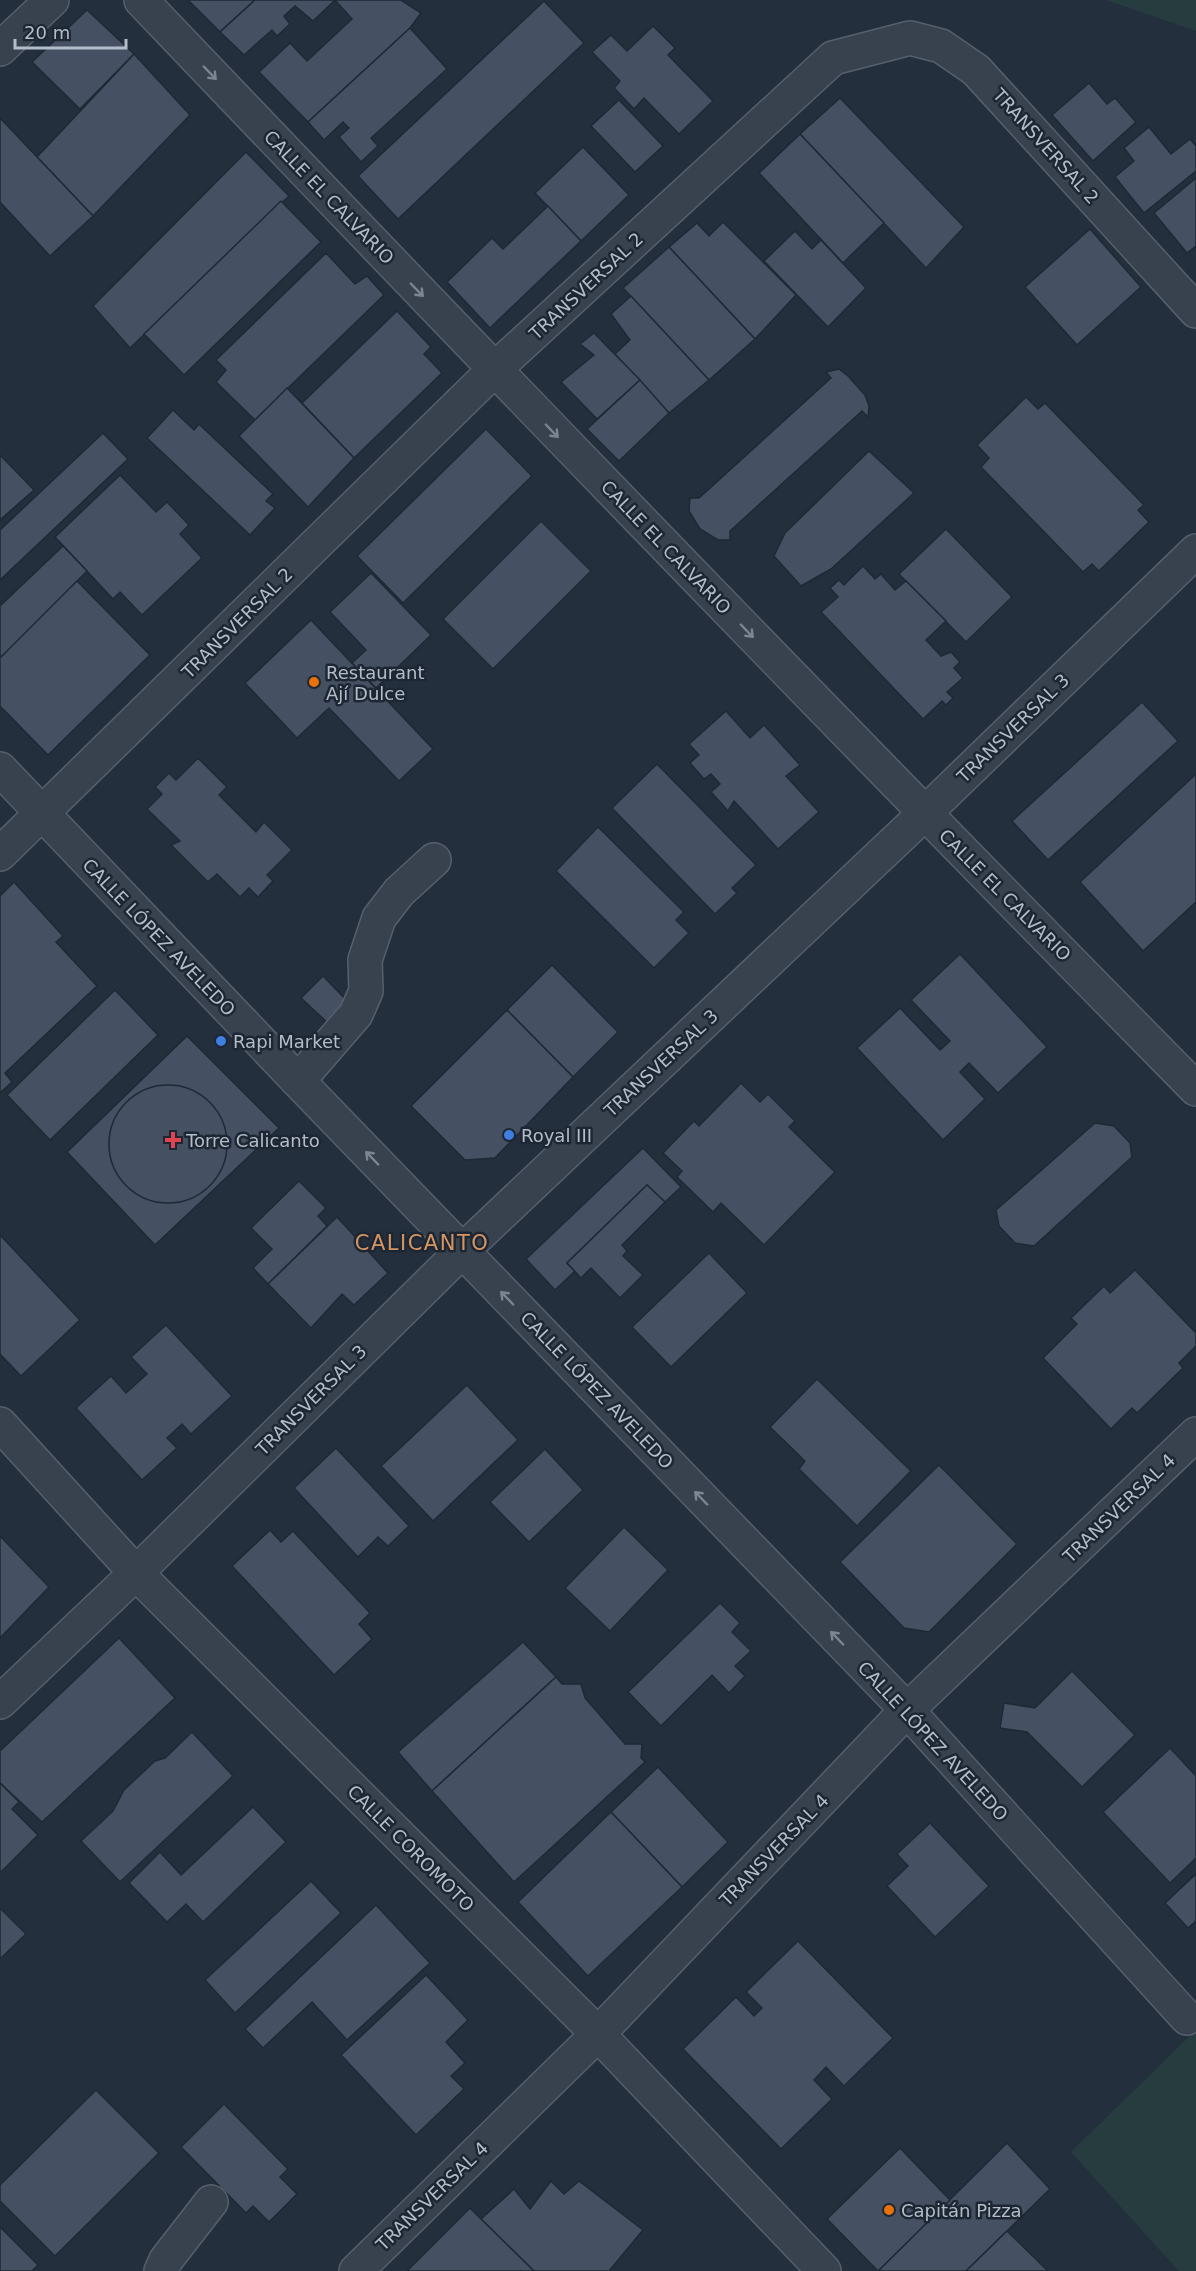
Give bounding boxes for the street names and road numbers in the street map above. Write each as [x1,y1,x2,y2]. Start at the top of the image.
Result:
street label: TRANSVERSAL 2 [988,83,1103,208]
street label: CALLE EL CALVARIO [260,126,398,268]
street label: TRANSVERSAL 2 [524,228,647,345]
street label: CALLE EL CALVARIO [597,476,735,618]
street label: TRANSVERSAL 2 [177,563,297,683]
street label: TRANSVERSAL 3 [952,669,1073,787]
street label: CALLE EL CALVARIO [935,825,1075,965]
street label: CALLE LÓPEZ AVELEDO [78,854,240,1020]
street label: TRANSVERSAL 3 [599,1005,722,1122]
street label: CALLE LÓPEZ AVELEDO [516,1307,678,1473]
street label: TRANSVERSAL 3 [251,1340,371,1460]
street label: TRANSVERSAL 4 [1058,1449,1179,1567]
street label: CALLE LÓPEZ AVELEDO [854,1657,1012,1825]
street label: CALLE COROMOTO [343,1780,479,1916]
street label: TRANSVERSAL 4 [715,1790,833,1911]
street label: TRANSVERSAL 4 [371,2137,492,2255]

